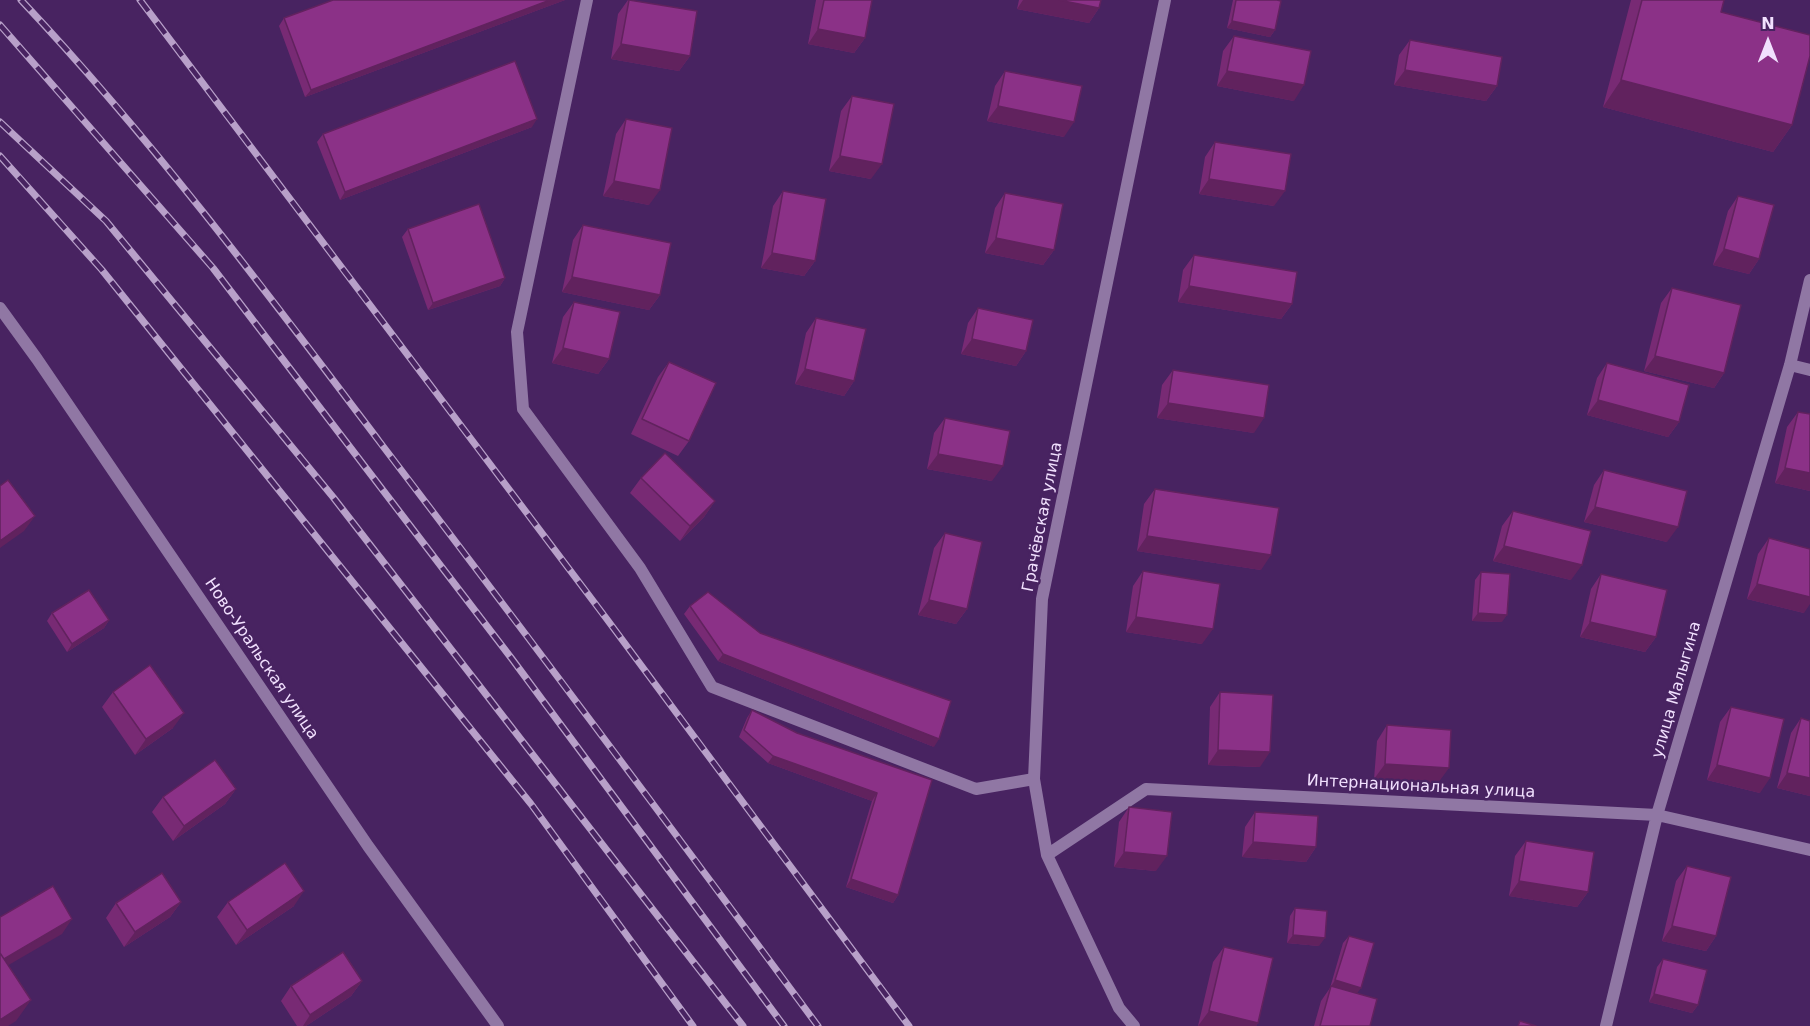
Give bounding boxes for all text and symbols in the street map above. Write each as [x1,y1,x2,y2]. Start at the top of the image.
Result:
north arrow [1738,12,1798,72]
text: N [1761,14,1775,33]
street label: Грачёвская улица [1019,440,1067,594]
street label: Ново-Уральская улица [200,575,322,743]
street label: улица Малыгина [1648,619,1706,761]
street label: Интернациональная улица [1306,771,1536,803]

